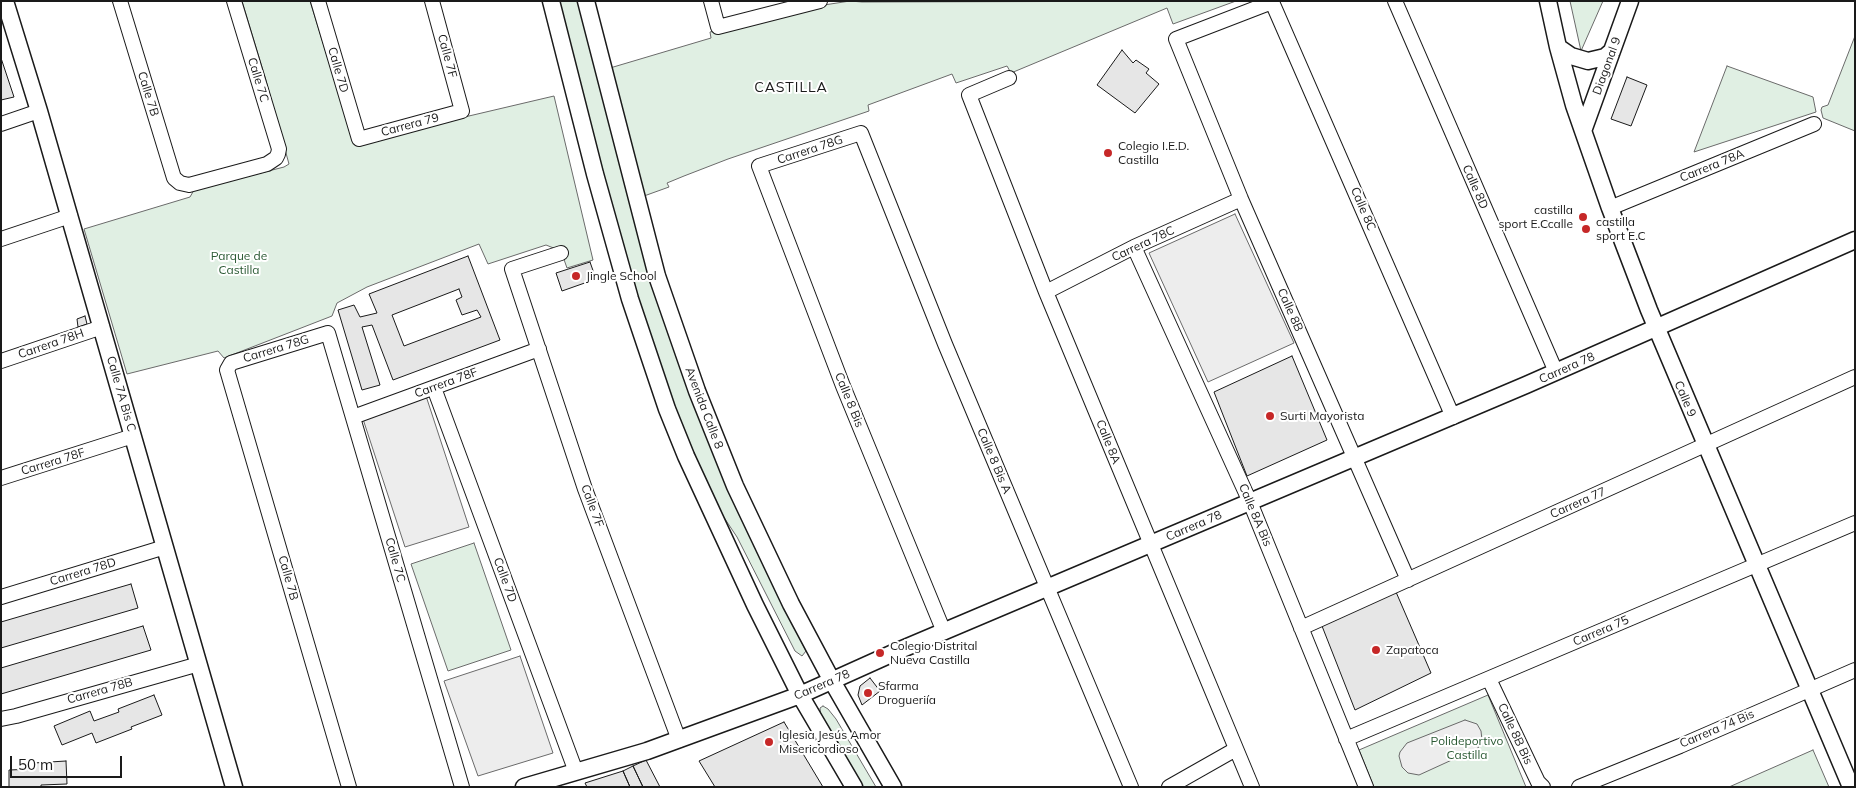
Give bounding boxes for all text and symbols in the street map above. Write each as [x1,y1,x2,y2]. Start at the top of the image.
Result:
street label: Calle 7F [434,33,460,79]
street label: Diagonal 9 [1590,35,1624,97]
street label: Calle 7D [325,46,351,94]
street label: Calle 7C [244,56,272,104]
street label: Calle 7B [134,70,162,118]
district label: CASTILLA [753,80,829,96]
street label: Carrera 79 [379,110,441,140]
street label: Carrera 78G [775,133,845,167]
place label: Colegio I.E.D. Castilla [1118,139,1189,167]
marker: Colegio I.E.D. Castilla [1102,147,1114,159]
street label: Carrera 78A [1678,147,1746,185]
street label: Calle 8D [1459,163,1491,211]
street label: Calle 8C [1347,185,1379,233]
place label: castilla sport E.Ccalle [1498,203,1573,231]
marker: castilla sport E.Ccalle [1577,211,1589,223]
place label: castilla sport E.C [1596,215,1646,243]
street label: Carrera 78C [1109,223,1177,265]
marker: castilla sport E.C [1580,223,1592,235]
park label: Parque de Castilla [211,249,267,277]
place label: Jingle School [586,269,657,283]
marker: Jingle School [570,270,582,282]
street label: Calle 8B [1274,286,1306,334]
street label: Carrera 78H [16,326,86,362]
street label: Carrera 78G [241,332,311,366]
street label: Carrera 78 [1537,349,1597,387]
street label: Calle 7A Bis C [103,355,139,433]
street label: Carrera 78F [412,365,480,401]
street label: Avenida Calle 8 [682,365,726,451]
street label: Calle 8 Bis [831,370,867,430]
street label: Calle 9 [1671,379,1699,419]
place label: Surti Mayorista [1280,409,1364,423]
marker: Surti Mayorista [1264,410,1276,422]
street label: Calle 8A [1093,418,1123,466]
street label: Calle 8 Bis A [974,426,1014,496]
street label: Carrera 78F [19,445,87,479]
street label: Calle 8A Bis [1235,481,1275,549]
street label: Calle 7F [578,483,606,529]
street label: Carrera 77 [1548,484,1608,522]
street label: Carrera 78 [1164,508,1224,544]
street label: Calle 7C [382,536,408,584]
street label: Calle 7B [275,554,301,602]
street label: Carrera 78D [48,555,118,589]
street label: Calle 7D [490,556,520,604]
street label: Carrera 75 [1571,613,1631,649]
place label: Colegio Distrital Nueva Castilla [890,639,977,667]
place label: Zapatoca [1386,643,1439,657]
marker: Zapatoca [1370,644,1382,656]
marker: Colegio Distrital Nueva Castilla [874,647,886,659]
street label: Carrera 78 [792,667,852,703]
street label: Carrera 78B [66,675,134,707]
place label: Sfarma Drogueriía [878,679,936,707]
marker: Sfarma Drogueriía [862,687,874,699]
street label: Calle 8B Bis [1495,701,1535,767]
street label: Carrera 74 Bis [1678,707,1756,751]
place label: Iglesia Jesús Amor Misericordioso [779,728,881,756]
park label: Polideportivo Castilla [1431,734,1503,762]
marker: Iglesia Jesús Amor Misericordioso [763,736,775,748]
scale bar [12,746,125,778]
text: 50 m [18,755,53,774]

